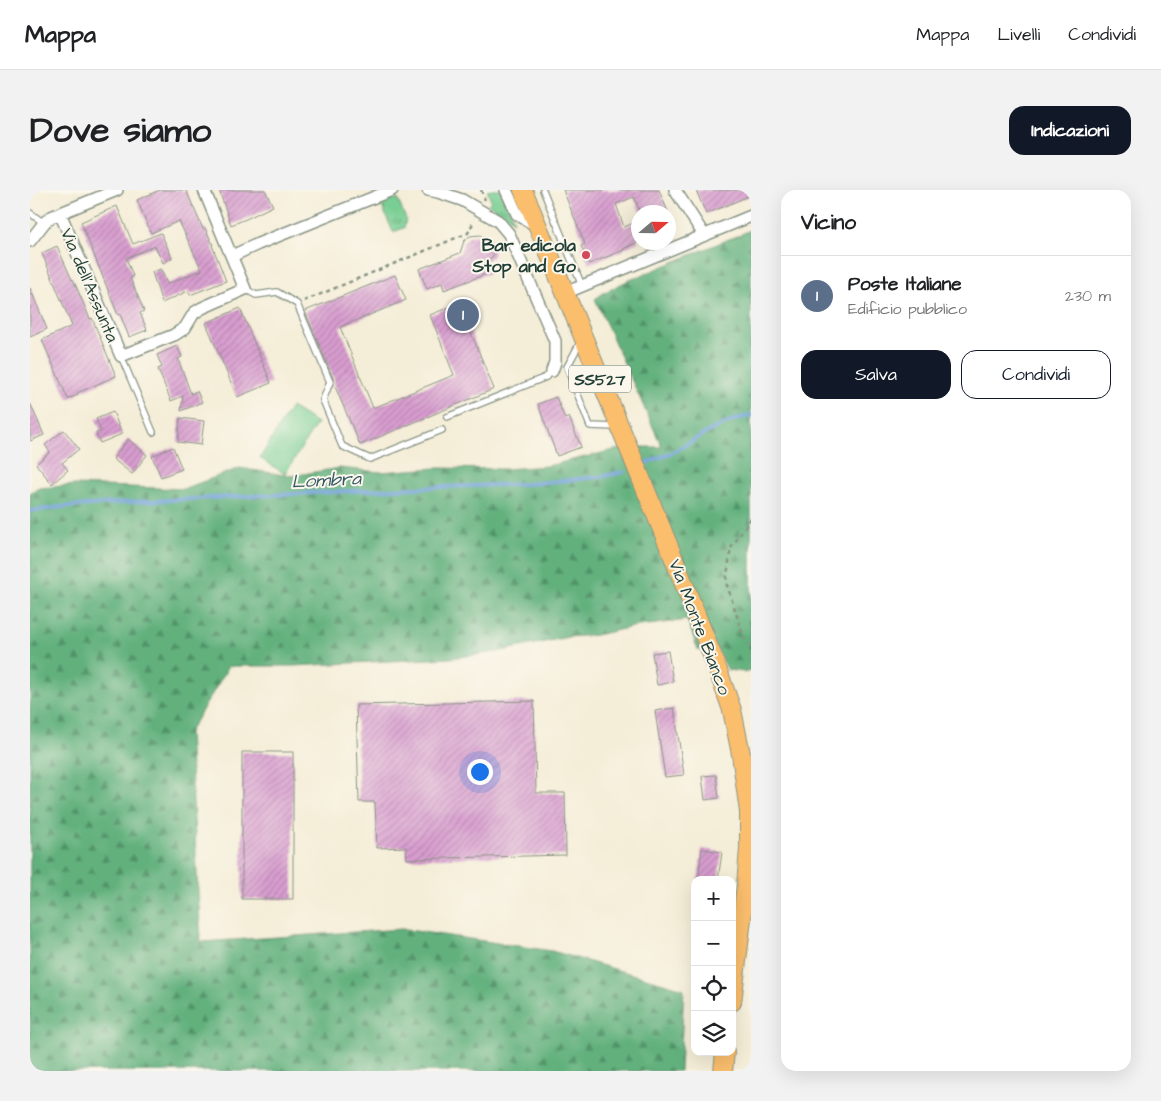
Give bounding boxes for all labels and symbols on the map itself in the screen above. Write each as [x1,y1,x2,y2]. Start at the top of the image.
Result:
north arrow [631,205,676,250]
street label: Via dell'Assunta [54,224,125,346]
place label: Bar edicola Stop and Go [472,233,577,279]
marker: Bar edicola Stop and Go [580,249,592,261]
pin: 1 [447,296,479,334]
road number: SS527 [569,365,631,392]
water label: Lombra [291,465,363,496]
street label: Via Monte Bianco [662,556,737,699]
your location [467,759,493,785]

